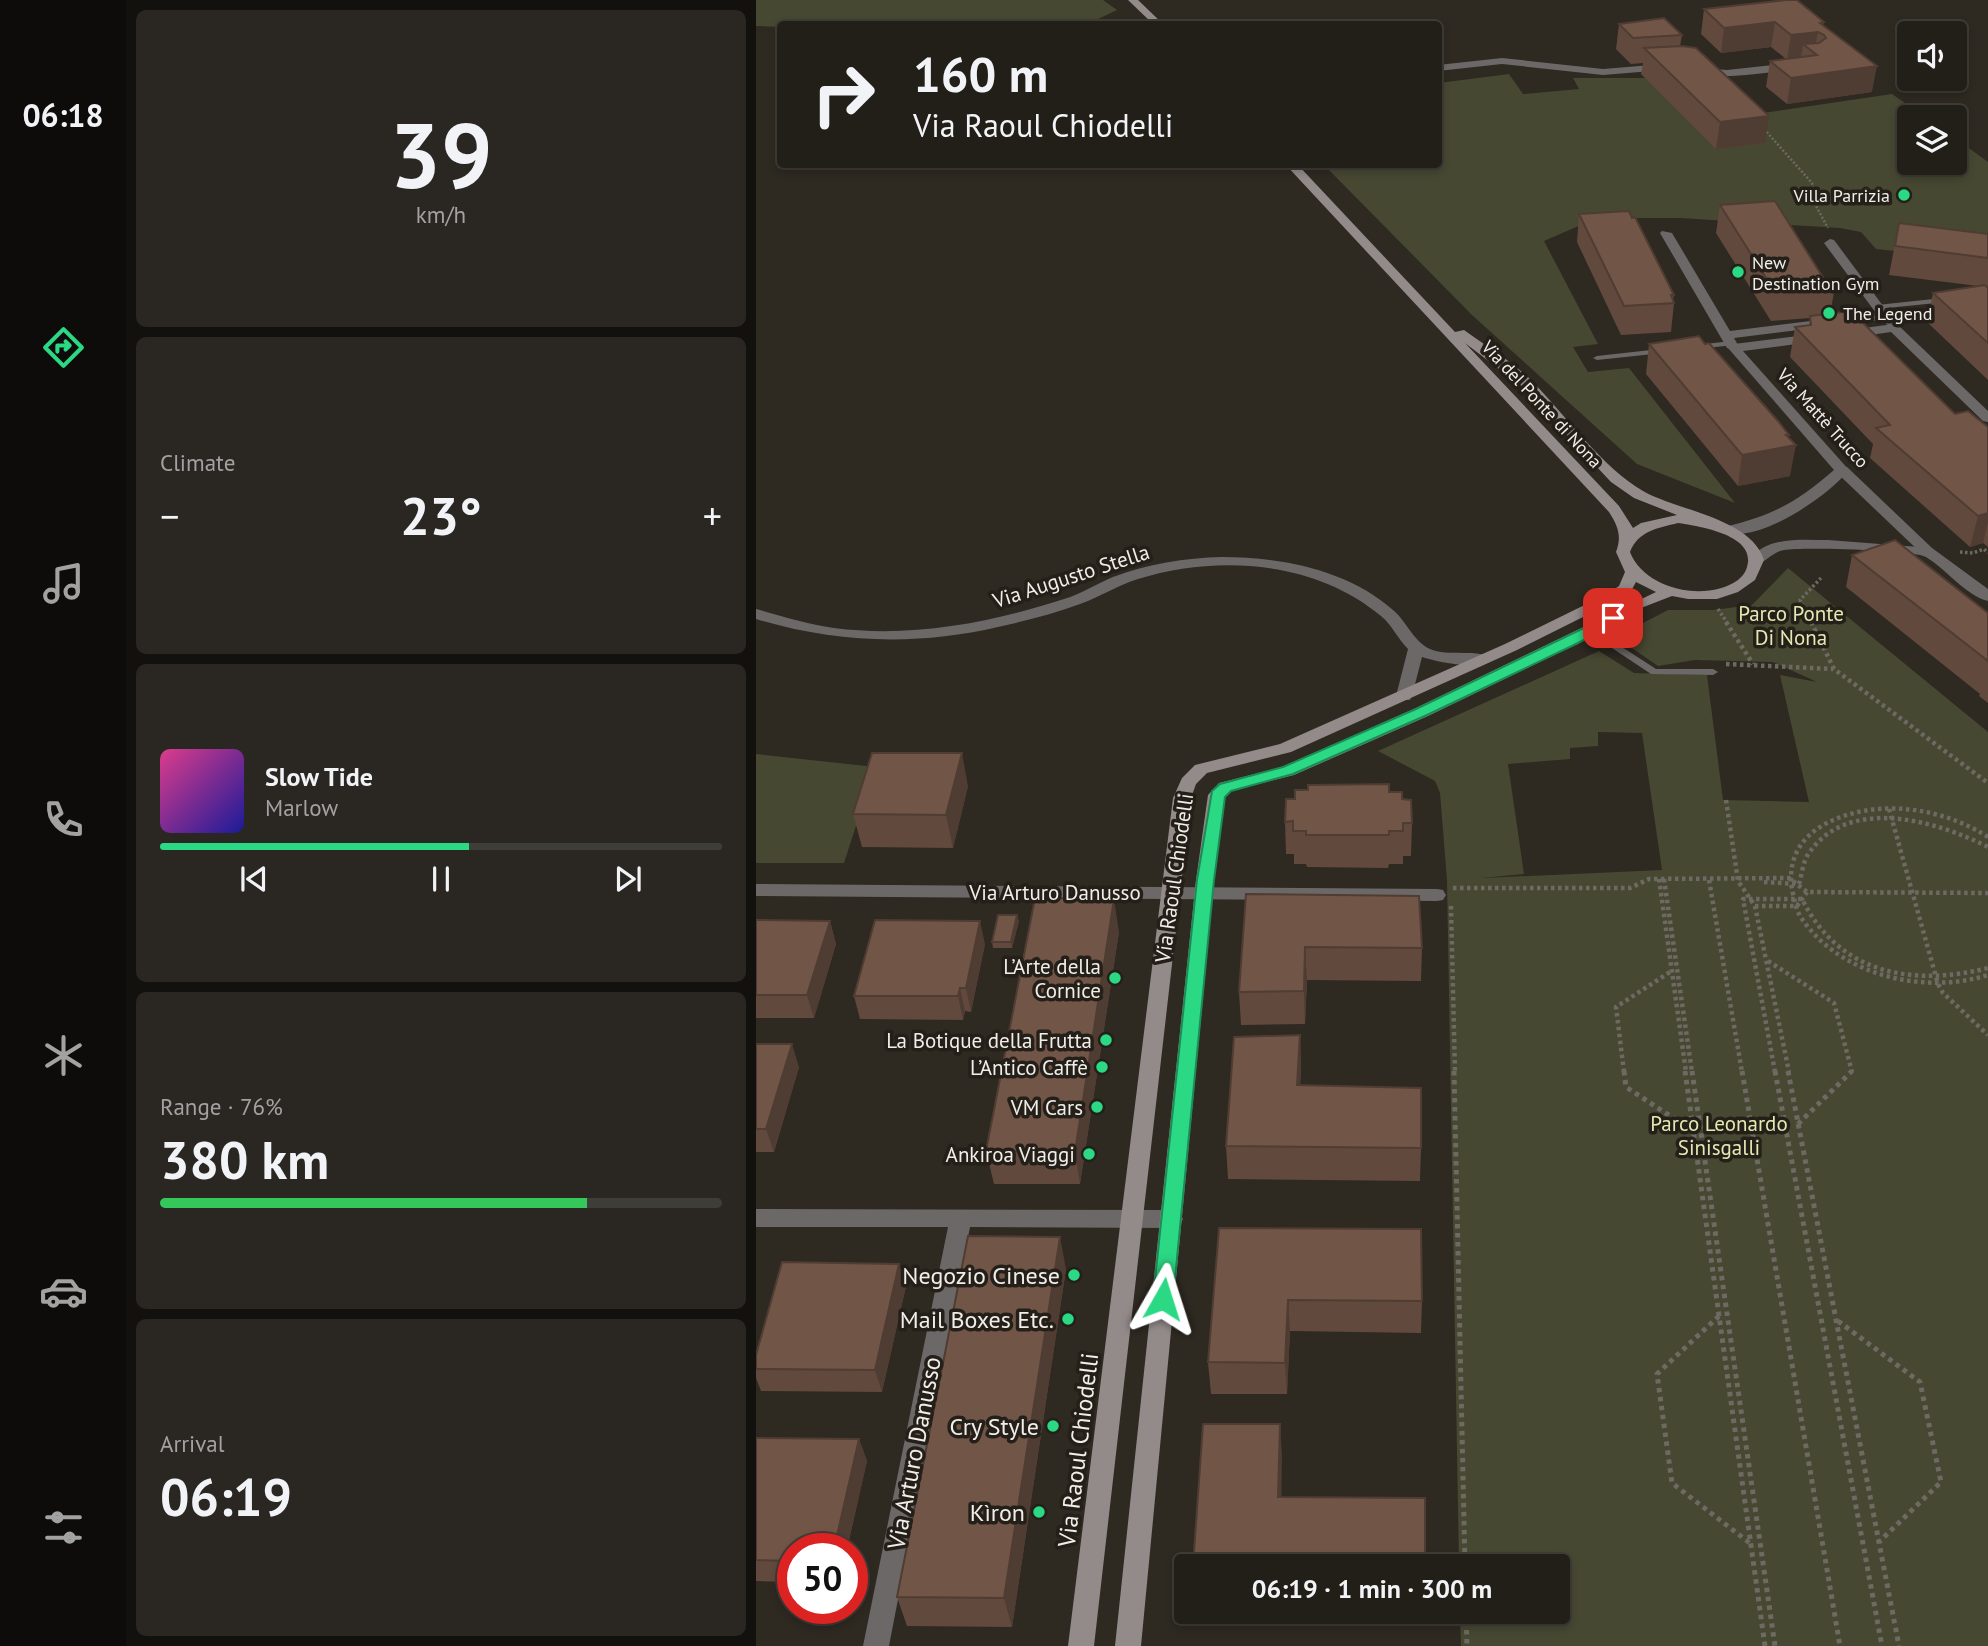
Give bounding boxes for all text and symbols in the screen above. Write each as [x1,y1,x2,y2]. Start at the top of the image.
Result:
map controls [1897,21,1967,175]
button: sound [1897,21,1967,91]
text: 160 m [913,42,1048,106]
icon: right [798,49,889,140]
text: 06:18 [22,94,104,136]
text: 39 [389,95,493,213]
text: Via Raoul Chiodelli [913,104,1173,146]
button: layers [1897,105,1967,175]
place label: Villa Parrizia [1792,184,1890,207]
marker: Villa Parrizia [1896,187,1912,203]
text: km/h [416,200,466,229]
place label: New Destination Gym [1752,251,1879,295]
marker: New Destination Gym [1730,264,1746,280]
place label: The Legend [1843,302,1932,325]
marker: The Legend [1821,305,1837,321]
icon: directions [39,323,88,372]
street label: Via del Ponte di Nona [1476,335,1607,473]
street label: Via Mattè Trucco [1772,363,1874,473]
text: Climate [160,448,235,477]
text: 23° [400,482,482,549]
text: − [160,491,179,540]
text: + [703,491,722,540]
street label: Via Augusto Stella [988,538,1153,614]
icon: music [39,559,88,608]
pin [1583,588,1643,648]
icon: arrive [1594,599,1632,637]
park label: Parco Ponte Di Nona [1738,600,1844,651]
text: Slow Tide [265,760,373,793]
street label: Via Raoul Chiodelli [1149,792,1199,965]
text: Marlow [265,793,338,822]
icon: phone [39,795,88,844]
icon: previous [235,860,273,898]
icon: pause [422,860,460,898]
icon: next [609,860,647,898]
street label: Via Arturo Danusso [968,879,1141,906]
place label: L’Arte della Cornice [1003,953,1101,1004]
marker: L’Arte della Cornice [1107,970,1123,986]
place label: La Botique della Frutta [886,1027,1092,1054]
icon: climate [39,1031,88,1080]
marker: La Botique della Frutta [1098,1032,1114,1048]
place label: L’Antico Caffè [970,1054,1088,1081]
marker: L’Antico Caffè [1094,1059,1110,1075]
text: Range · 76% [160,1092,283,1121]
place label: VM Cars [1010,1094,1083,1121]
marker: VM Cars [1089,1099,1105,1115]
park label: Parco Leonardo Sinisgalli [1650,1110,1788,1161]
text: 380 km [160,1126,329,1193]
place label: Ankiroa Viaggi [946,1141,1075,1168]
marker: Ankiroa Viaggi [1081,1146,1097,1162]
place label: Negozio Cinese [902,1260,1060,1291]
position arrow [1126,1262,1200,1336]
icon: car [39,1267,88,1316]
marker: Negozio Cinese [1066,1267,1082,1283]
place label: Mail Boxes Etc. [900,1304,1054,1335]
marker: Mail Boxes Etc. [1060,1311,1076,1327]
street label: Via Raoul Chiodelli [1051,1351,1105,1550]
street label: Via Arturo Danusso [880,1354,948,1553]
place label: Cry Style [950,1411,1039,1442]
marker: Cry Style [1045,1418,1061,1434]
text: Arrival [160,1429,224,1458]
text: 06:19 [160,1463,292,1530]
place label: Kìron [970,1497,1025,1528]
icon: filters [39,1503,88,1552]
marker: Kìron [1031,1504,1047,1520]
speed limit sign: 50 [777,1533,868,1624]
text: 06:19 · 1 min · 300 m [1252,1572,1492,1605]

